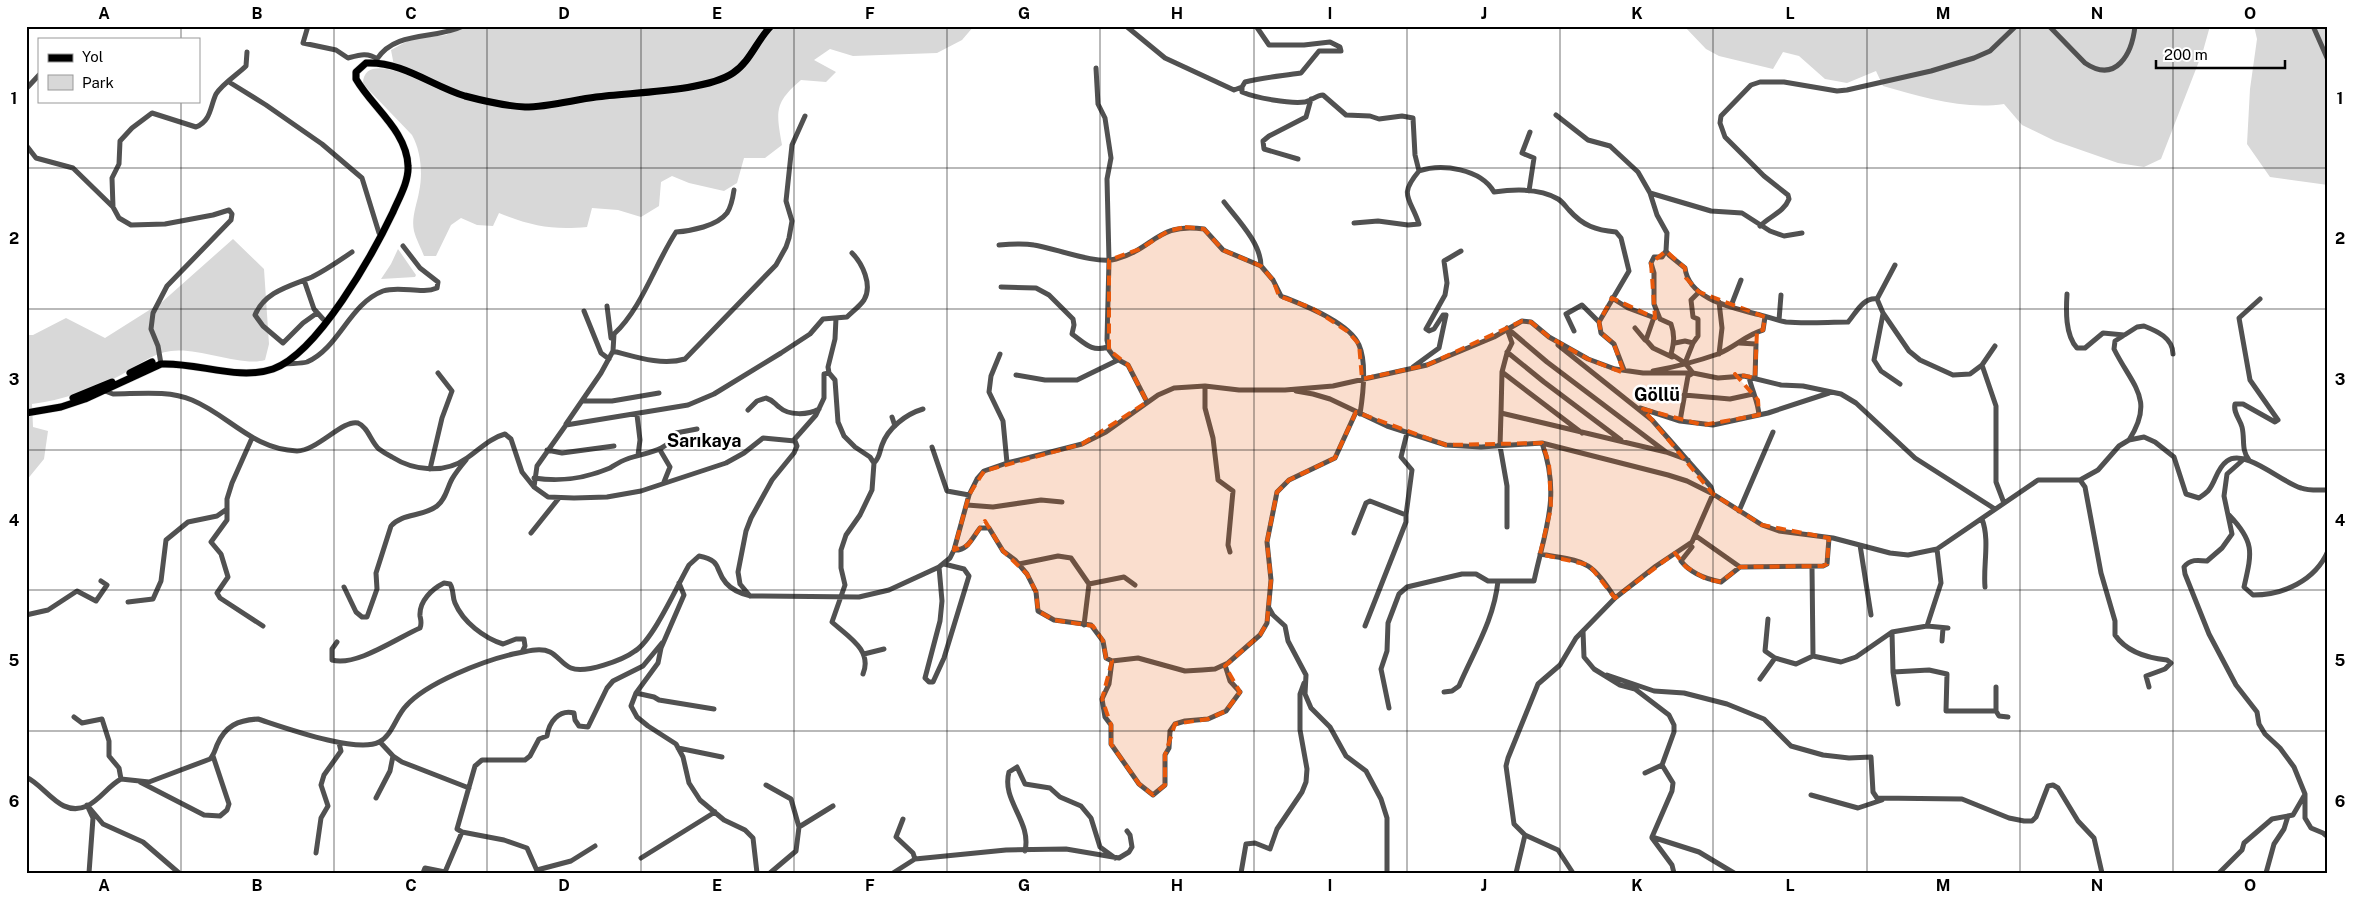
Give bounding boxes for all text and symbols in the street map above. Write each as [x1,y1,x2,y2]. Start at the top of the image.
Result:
text: A [98,4,110,23]
text: B [252,4,263,23]
text: C [405,4,417,23]
text: D [558,4,570,23]
text: E [712,4,722,23]
text: F [865,4,875,23]
text: G [1018,4,1030,23]
text: H [1171,4,1183,23]
text: I [1328,4,1332,23]
text: J [1481,4,1487,23]
text: K [1631,4,1643,23]
text: L [1785,4,1795,23]
text: M [1936,4,1950,23]
text: N [2091,4,2103,23]
text: O [2244,4,2256,23]
legend [38,38,200,102]
scale bar [2156,38,2285,70]
text: 200 m [2164,46,2208,63]
text: Yol [82,48,103,65]
text: Park [82,74,114,91]
text: 1 [11,89,17,108]
text: 1 [2337,89,2343,108]
text: 2 [9,229,19,248]
text: 2 [2335,229,2345,248]
text: 3 [9,370,19,389]
text: 3 [2335,370,2345,389]
district label: Göllü [1634,384,1680,405]
district label: Sarıkaya [667,430,741,451]
text: 4 [9,511,20,530]
text: 4 [2335,511,2346,530]
text: 5 [9,651,20,670]
text: 5 [2335,651,2346,670]
text: 6 [9,792,19,811]
text: 6 [2335,792,2345,811]
text: A [98,876,110,895]
text: B [252,876,263,895]
text: C [405,876,417,895]
text: D [558,876,570,895]
text: E [712,876,722,895]
text: F [865,876,875,895]
text: G [1018,876,1030,895]
text: H [1171,876,1183,895]
text: I [1328,876,1332,895]
text: J [1481,876,1487,895]
text: K [1631,876,1643,895]
text: L [1785,876,1795,895]
text: M [1936,876,1950,895]
text: N [2091,876,2103,895]
text: O [2244,876,2256,895]

